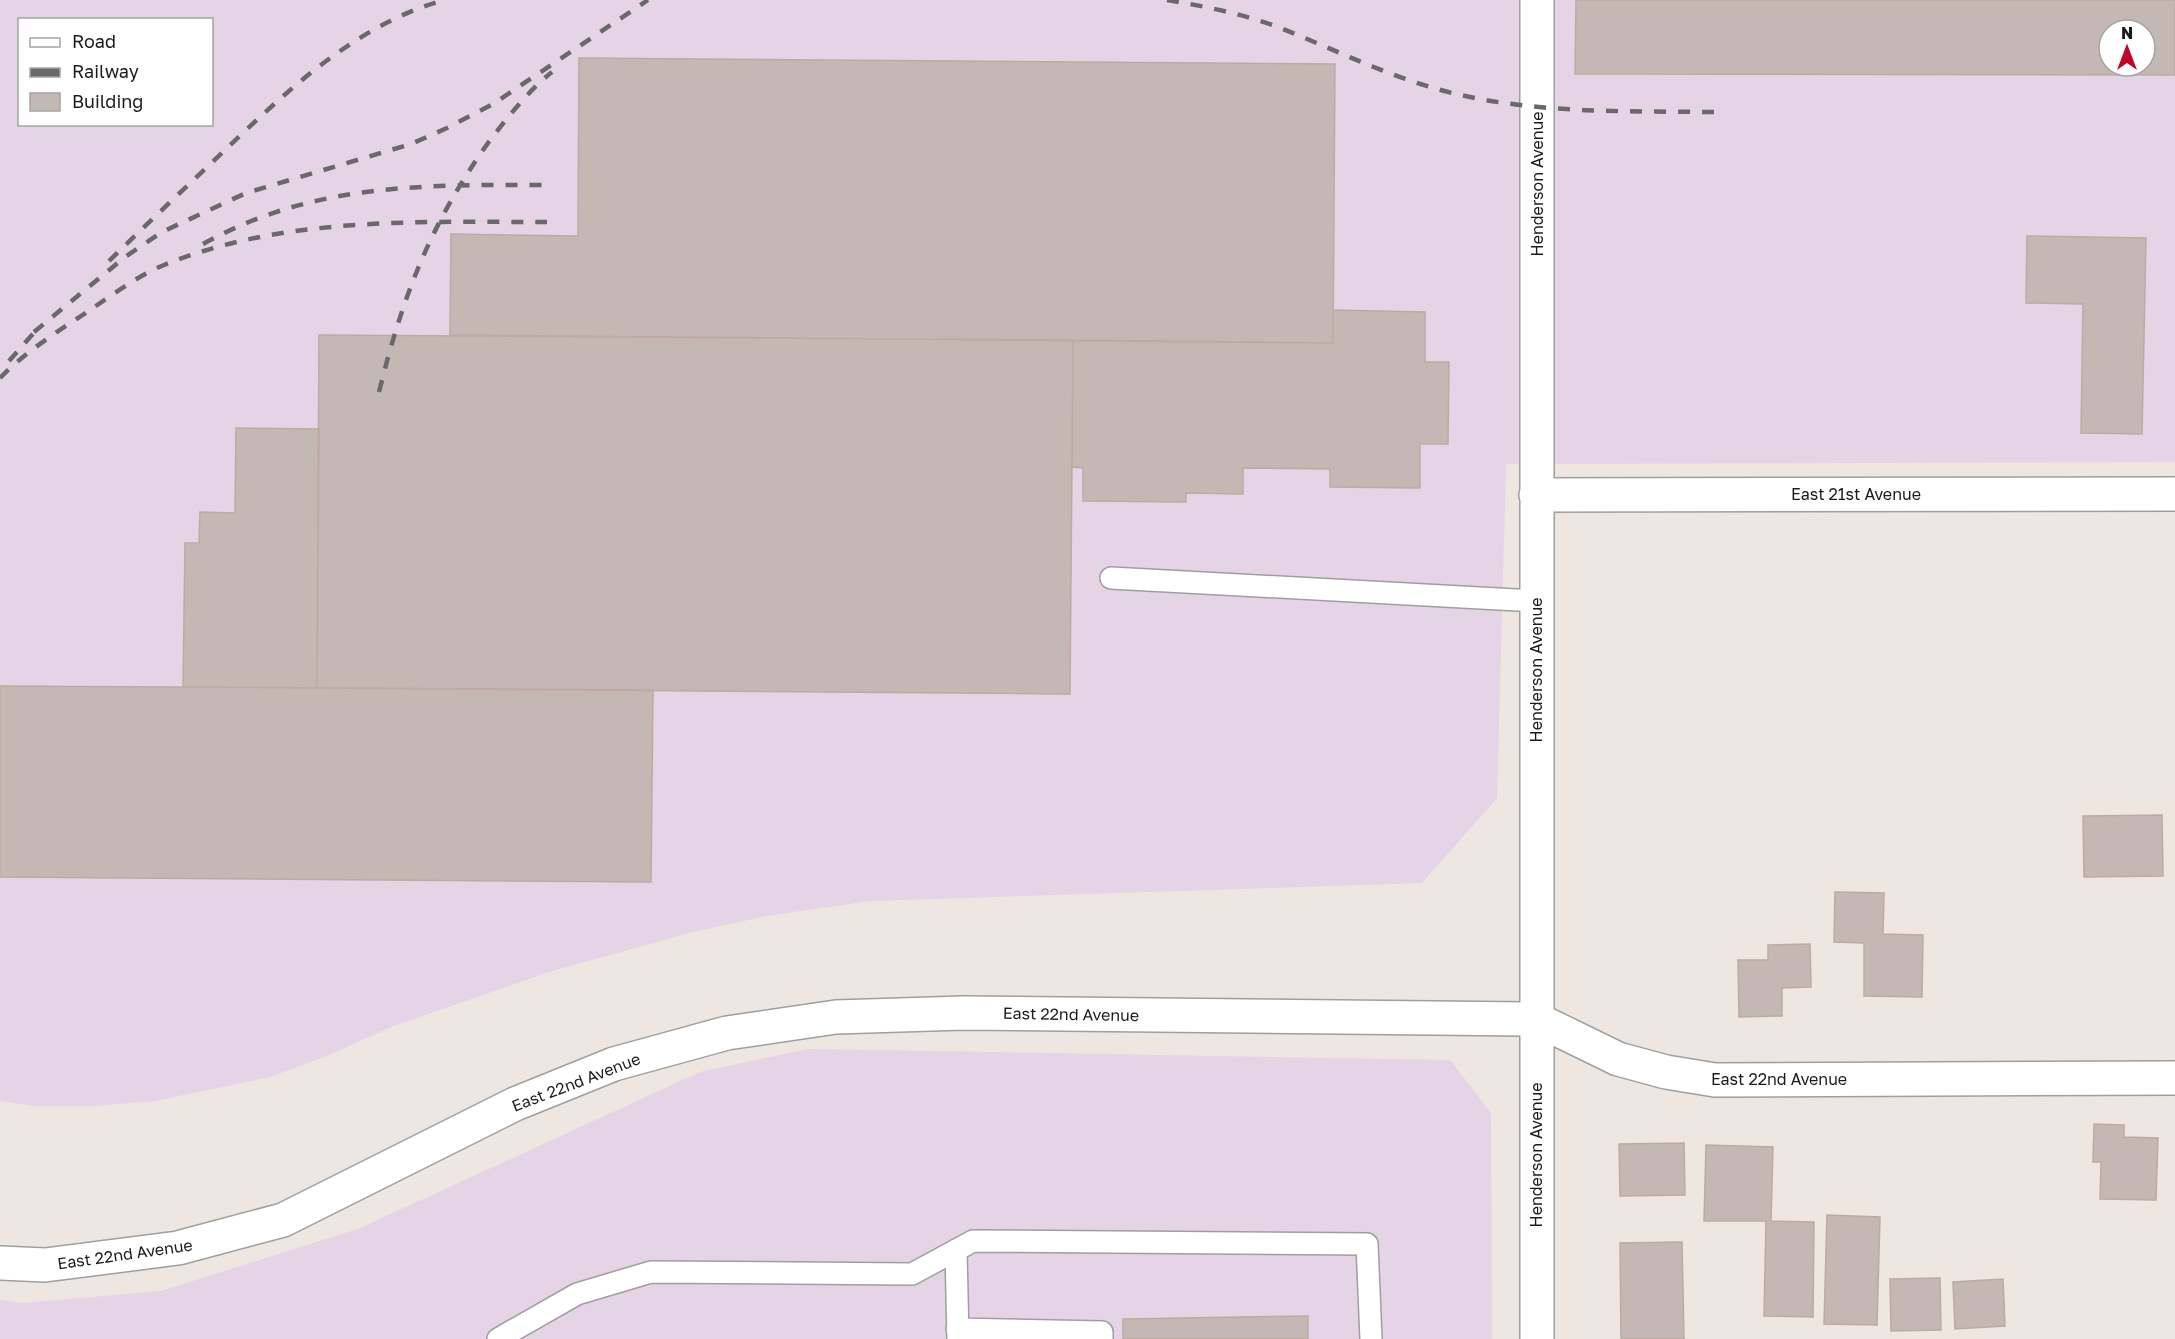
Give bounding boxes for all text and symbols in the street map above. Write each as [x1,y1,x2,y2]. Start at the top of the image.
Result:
legend [18,18,213,126]
north arrow [2097,18,2157,78]
text: N [2121,23,2133,43]
text: Road [72,30,116,52]
text: Railway [72,60,139,82]
text: Building [72,90,143,112]
street label: Henderson Avenue [1527,111,1547,257]
street label: East 21st Avenue [1791,484,1921,504]
street label: Henderson Avenue [1526,597,1546,743]
street label: East 22nd Avenue [1003,1003,1139,1025]
street label: East 22nd Avenue [509,1048,643,1116]
street label: East 22nd Avenue [1711,1069,1847,1089]
street label: Henderson Avenue [1526,1082,1546,1228]
street label: East 22nd Avenue [56,1235,194,1273]

